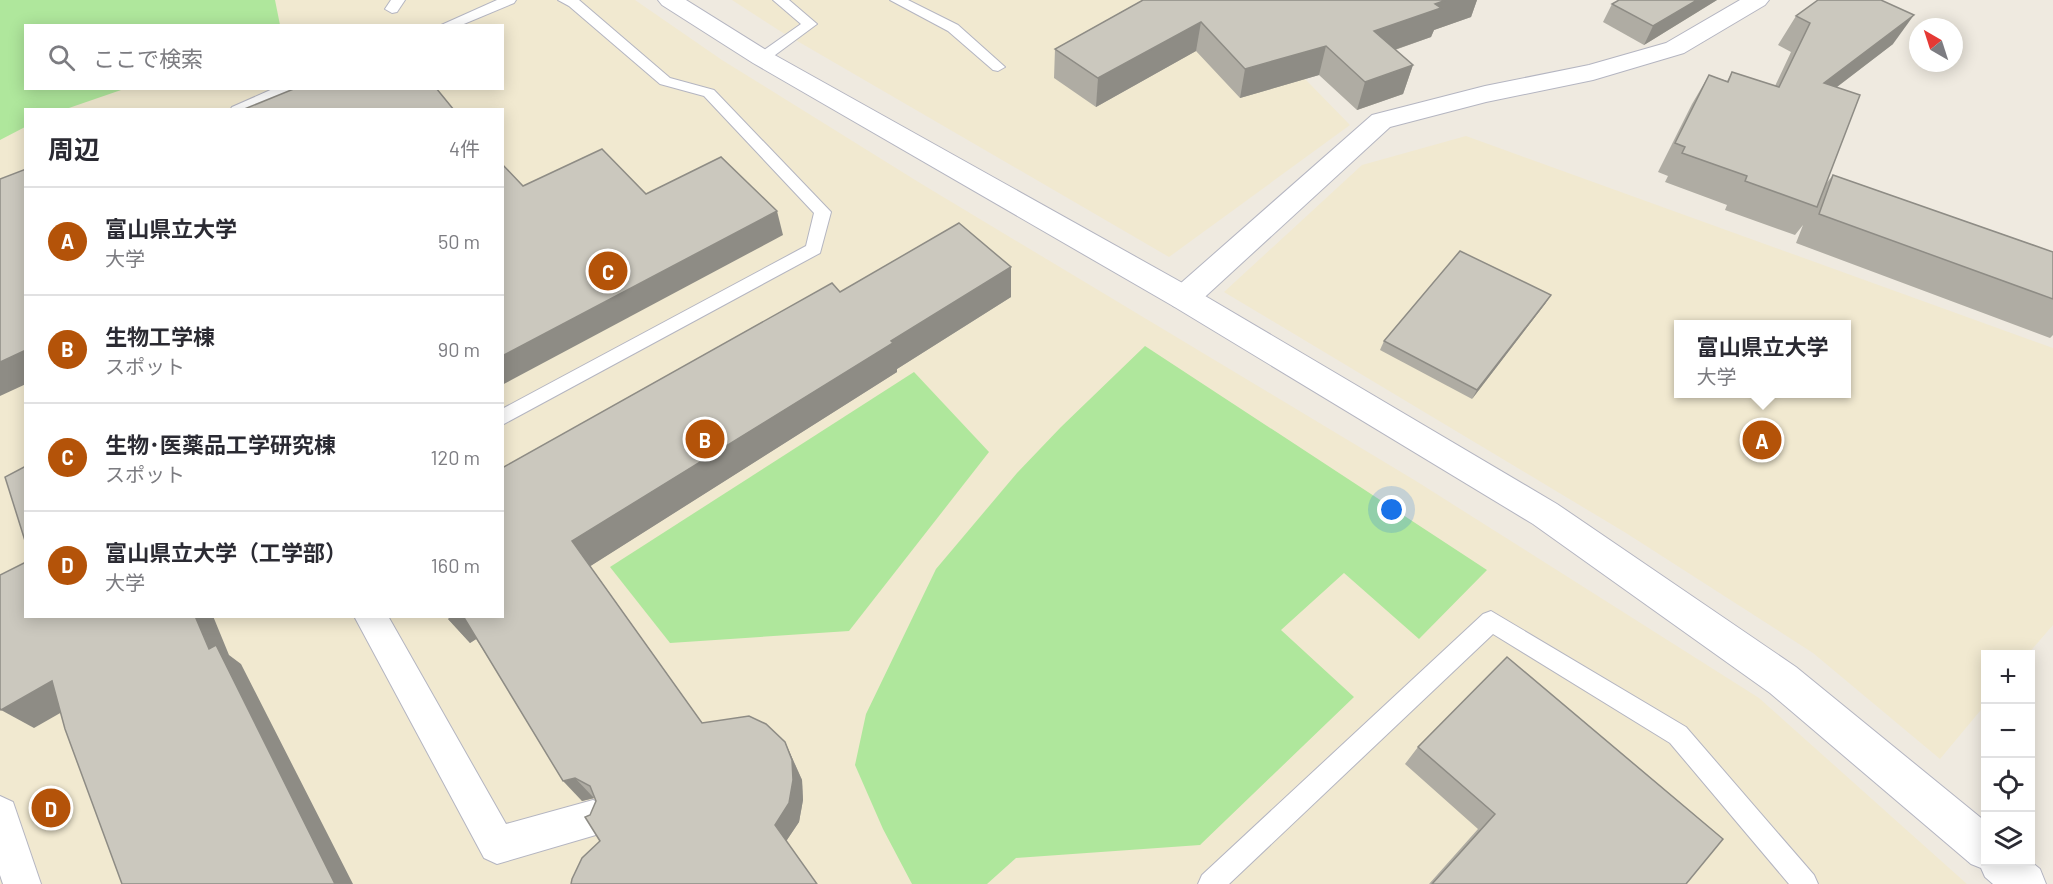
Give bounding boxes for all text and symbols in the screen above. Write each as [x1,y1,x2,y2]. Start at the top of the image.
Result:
north arrow [1909,18,1963,72]
search box [24,24,504,90]
icon: search [45,41,78,74]
text: ここで検索 [93,45,203,71]
text: 周辺 [48,133,100,164]
text: 4件 [449,136,480,160]
text: 富山県立大学 [105,215,237,241]
text: A [61,229,74,253]
text: 50 m [438,229,480,253]
text: 大学 [105,246,145,270]
pin: C [588,248,628,294]
popup [1674,320,1851,398]
text: 生物工学棟 [105,323,215,349]
text: 富山県立大学 [1696,333,1829,359]
text: B [61,337,74,361]
text: 90 m [438,337,480,361]
text: スポット [105,354,185,378]
text: 大学 [1696,364,1736,388]
pin: B [686,416,724,462]
pin: A [1742,418,1782,462]
text: 生物･医薬品工学研究棟 [105,431,336,457]
text: C [61,445,74,469]
text: 120 m [430,445,480,469]
text: スポット [105,462,185,486]
your location [1377,495,1406,524]
text: 富山県立大学（工学部） [105,539,347,565]
text: D [61,553,74,577]
text: 160 m [431,553,480,577]
text: 大学 [105,570,145,594]
map controls [1981,650,2035,866]
button: + [1981,650,2035,704]
button: − [1981,704,2035,758]
button: locate [1981,758,2035,812]
pin: D [32,786,70,830]
button: layers [1981,812,2035,866]

